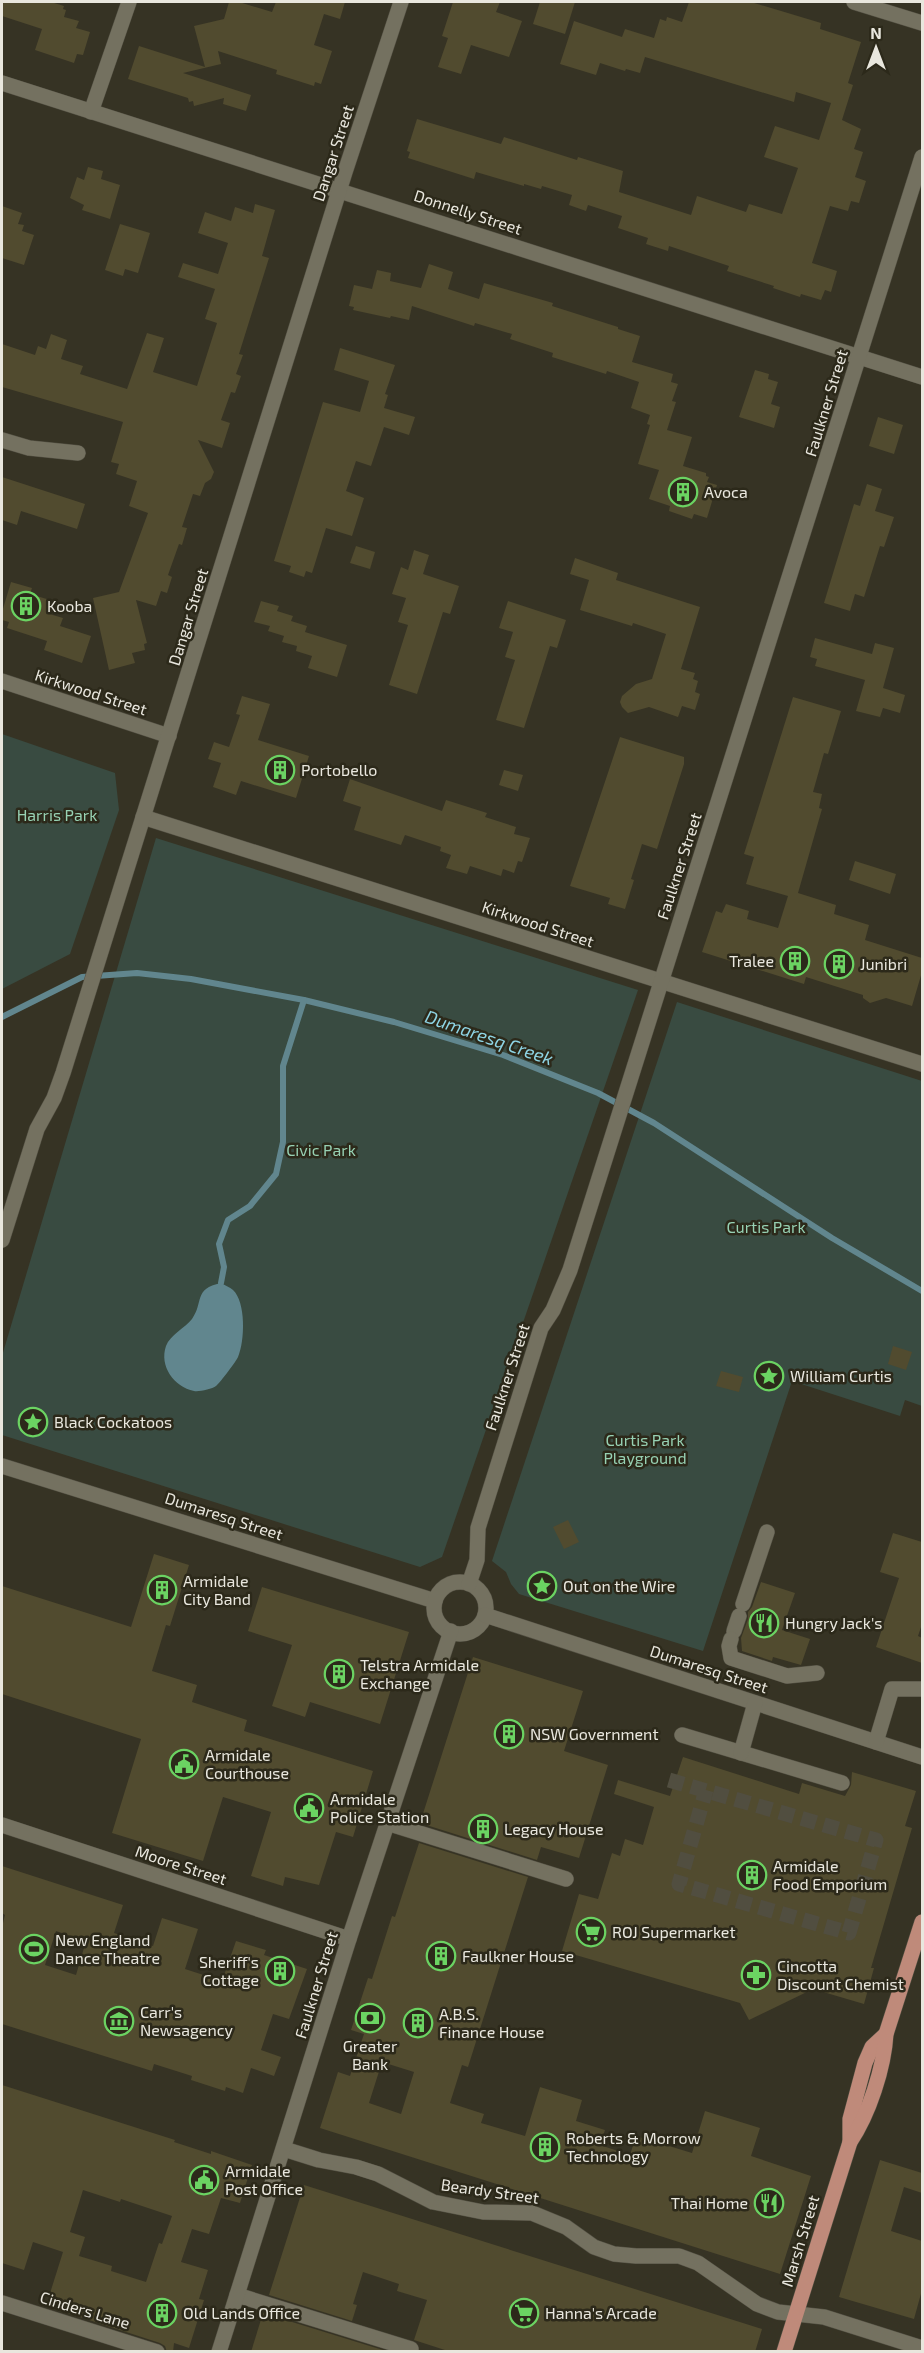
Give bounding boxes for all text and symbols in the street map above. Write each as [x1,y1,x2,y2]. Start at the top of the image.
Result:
north arrow [846,18,906,78]
text: N [870,23,882,42]
street label: Dangar Street [308,102,357,204]
street label: Donnelly Street [412,185,524,238]
street label: Faulkner Street [800,347,851,459]
building icon: Avoca [667,476,699,508]
place label: Avoca [704,482,748,501]
street label: Dangar Street [164,566,211,668]
building icon: Kooba [10,590,42,622]
place label: Kooba [47,596,92,615]
street label: Kirkwood Street [33,664,149,719]
building icon: Portobello [264,754,296,786]
place label: Portobello [301,760,377,779]
park label: Harris Park [17,805,97,824]
street label: Faulkner Street [652,810,705,922]
street label: Kirkwood Street [480,896,596,951]
building icon: Tralee [779,945,811,977]
building icon: Junibri [823,948,855,980]
place label: Tralee [729,951,774,970]
place label: Junibri [860,954,907,973]
water label: Dumaresq Creek [422,1005,556,1069]
park label: Civic Park [286,1140,356,1159]
park label: Curtis Park [726,1217,806,1236]
street label: Faulkner Street [480,1321,533,1433]
place icon: William Curtis [753,1360,785,1392]
place label: William Curtis [790,1366,892,1385]
place icon: Black Cockatoos [17,1406,49,1438]
place label: Black Cockatoos [54,1412,172,1431]
park label: Curtis Park Playground [603,1430,687,1467]
street label: Dumaresq Street [163,1488,285,1544]
place icon: Out on the Wire [526,1570,558,1602]
place label: Armidale City Band [183,1571,251,1608]
building icon: Armidale City Band [146,1574,178,1606]
place label: Out on the Wire [563,1576,675,1595]
restaurant icon: Hungry Jack's [748,1607,780,1639]
place label: Hungry Jack's [785,1613,882,1632]
street label: Dumaresq Street [648,1641,770,1697]
place label: Telstra Armidale Exchange [360,1655,479,1692]
building icon: Telstra Armidale Exchange [323,1658,355,1690]
building icon: NSW Government [493,1718,525,1750]
place label: NSW Government [530,1724,658,1743]
place label: Armidale Courthouse [205,1745,289,1782]
public building icon: Armidale Courthouse [168,1748,200,1780]
place label: Armidale Police Station [330,1789,429,1826]
public building icon: Armidale Police Station [293,1792,325,1824]
building icon: Legacy House [467,1813,499,1845]
place label: Legacy House [504,1819,604,1838]
street label: Moore Street [133,1841,229,1888]
place label: Armidale Food Emporium [773,1856,887,1893]
building icon: Armidale Food Emporium [736,1859,768,1891]
supermarket icon: ROJ Supermarket [575,1916,607,1948]
place label: ROJ Supermarket [612,1922,736,1941]
street label: Faulkner Street [290,1929,341,2041]
place label: New England Dance Theatre [55,1930,160,1967]
sports icon: New England Dance Theatre [18,1933,50,1965]
building icon: Faulkner House [425,1940,457,1972]
place label: Faulkner House [462,1946,574,1965]
place label: Sheriff's Cottage [199,1952,259,1989]
building icon: Sheriff's Cottage [264,1955,296,1987]
place label: Cincotta Discount Chemist [777,1956,904,1993]
pharmacy icon: Cincotta Discount Chemist [740,1959,772,1991]
place label: Carr's Newsagency [140,2002,234,2039]
bank icon: Greater Bank [354,2002,386,2034]
place label: A.B.S. Finance House [439,2004,544,2041]
museum icon: Carr's Newsagency [103,2005,135,2037]
building icon: A.B.S. Finance House [402,2007,434,2039]
place label: Greater Bank [343,2036,398,2073]
place label: Roberts & Morrow Technology [566,2128,701,2165]
building icon: Roberts & Morrow Technology [529,2131,561,2163]
place label: Armidale Post Office [225,2161,303,2198]
public building icon: Armidale Post Office [188,2164,220,2196]
street label: Beardy Street [440,2174,540,2207]
restaurant icon: Thai Home [753,2187,785,2219]
place label: Thai Home [671,2193,748,2212]
street label: Marsh Street [777,2193,822,2289]
street label: Cinders Lane [38,2287,132,2332]
building icon: Old Lands Office [146,2297,178,2329]
supermarket icon: Hanna's Arcade [508,2297,540,2329]
place label: Old Lands Office [183,2303,300,2322]
place label: Hanna's Arcade [545,2303,657,2322]

